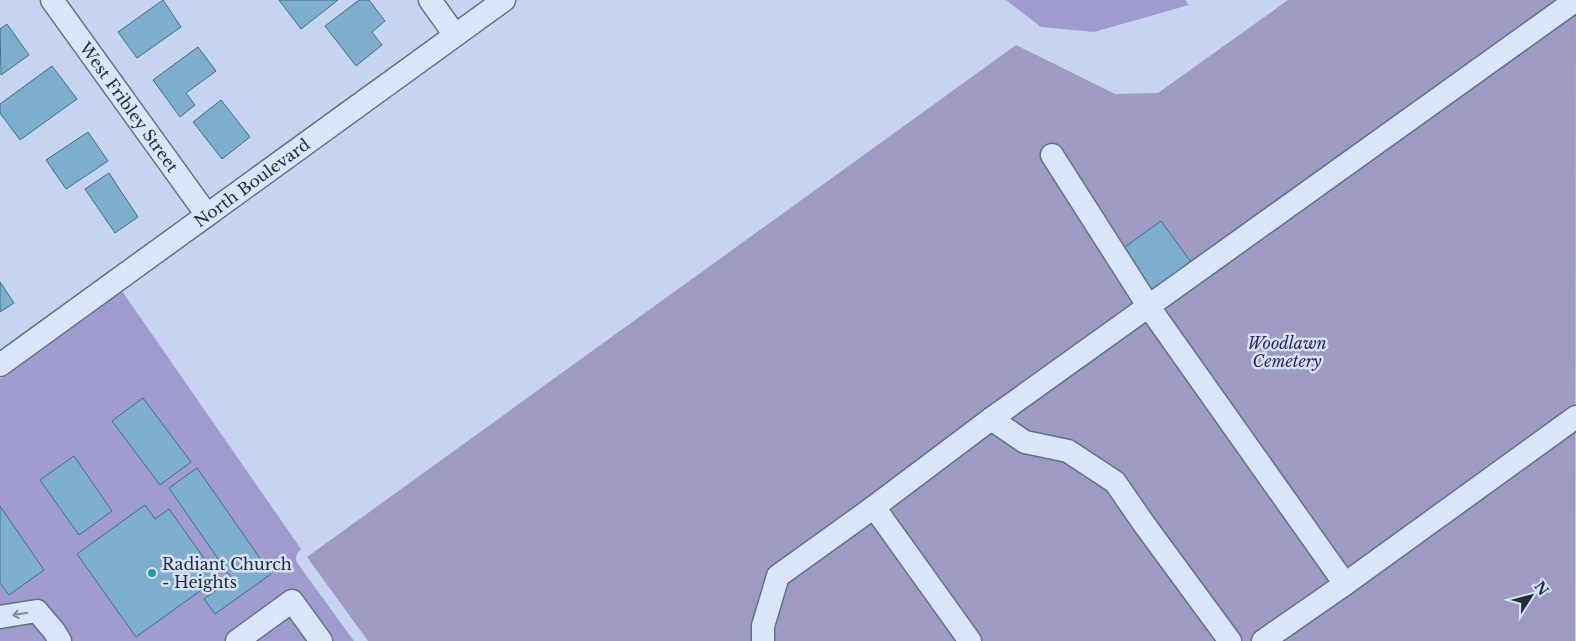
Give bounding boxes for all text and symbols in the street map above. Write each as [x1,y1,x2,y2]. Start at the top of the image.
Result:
street label: West Fribley Street [75,37,183,176]
street label: North Boulevard [190,134,314,231]
park label: Woodlawn Cemetery [1247,333,1327,371]
place label: Radiant Church - Heights [162,554,292,592]
marker: Radiant Church - Heights [146,567,158,579]
north arrow [1506,571,1556,621]
text: N [1530,578,1553,599]
one-way arrow [12,610,28,620]

